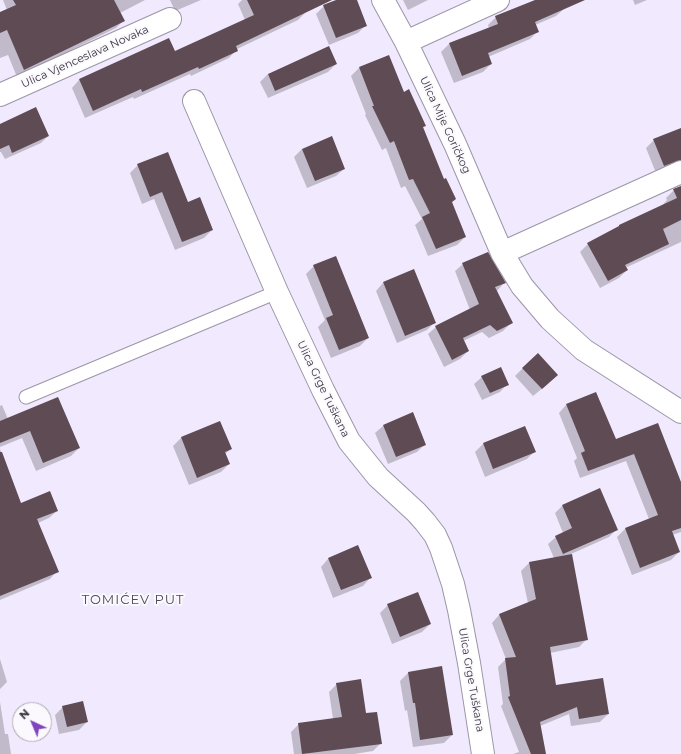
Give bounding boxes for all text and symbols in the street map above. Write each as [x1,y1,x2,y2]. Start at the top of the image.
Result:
street label: Ulica Vjenceslava Novaka [19,23,151,91]
street label: Ulica Mije Goričkog [417,74,473,176]
street label: Ulica Grge Tuškana [294,339,352,439]
district label: TOMIĆEV PUT [82,592,184,608]
street label: Ulica Grge Tuškana [455,627,487,733]
north arrow [12,702,52,742]
text: N [16,706,32,722]

